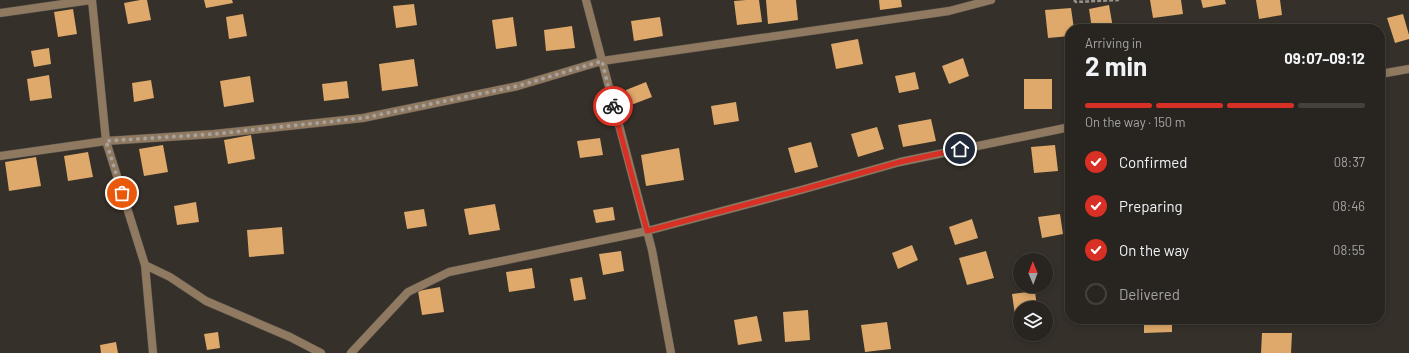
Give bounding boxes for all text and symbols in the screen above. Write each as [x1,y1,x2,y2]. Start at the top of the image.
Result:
text: Arriving in [1085,35,1142,51]
text: 09:07–09:12 [1284,49,1365,67]
text: 2 min [1085,50,1147,81]
courier [593,86,633,126]
icon: bike [602,95,624,117]
text: On the way · 150 m [1085,114,1186,130]
pin [943,132,977,166]
icon: home [949,138,971,160]
icon: check [1085,151,1107,173]
text: Confirmed [1119,153,1187,171]
text: 08:37 [1334,154,1365,170]
pin [105,176,139,210]
icon: bag [111,182,133,204]
icon: check [1085,195,1107,217]
text: Preparing [1119,197,1183,215]
text: 08:46 [1333,198,1365,214]
icon: check [1085,239,1107,261]
text: On the way [1119,241,1189,259]
text: 08:55 [1333,242,1365,258]
north arrow [1013,253,1053,293]
map controls [1013,253,1053,341]
text: Delivered [1119,285,1180,303]
button: layers [1013,301,1053,341]

